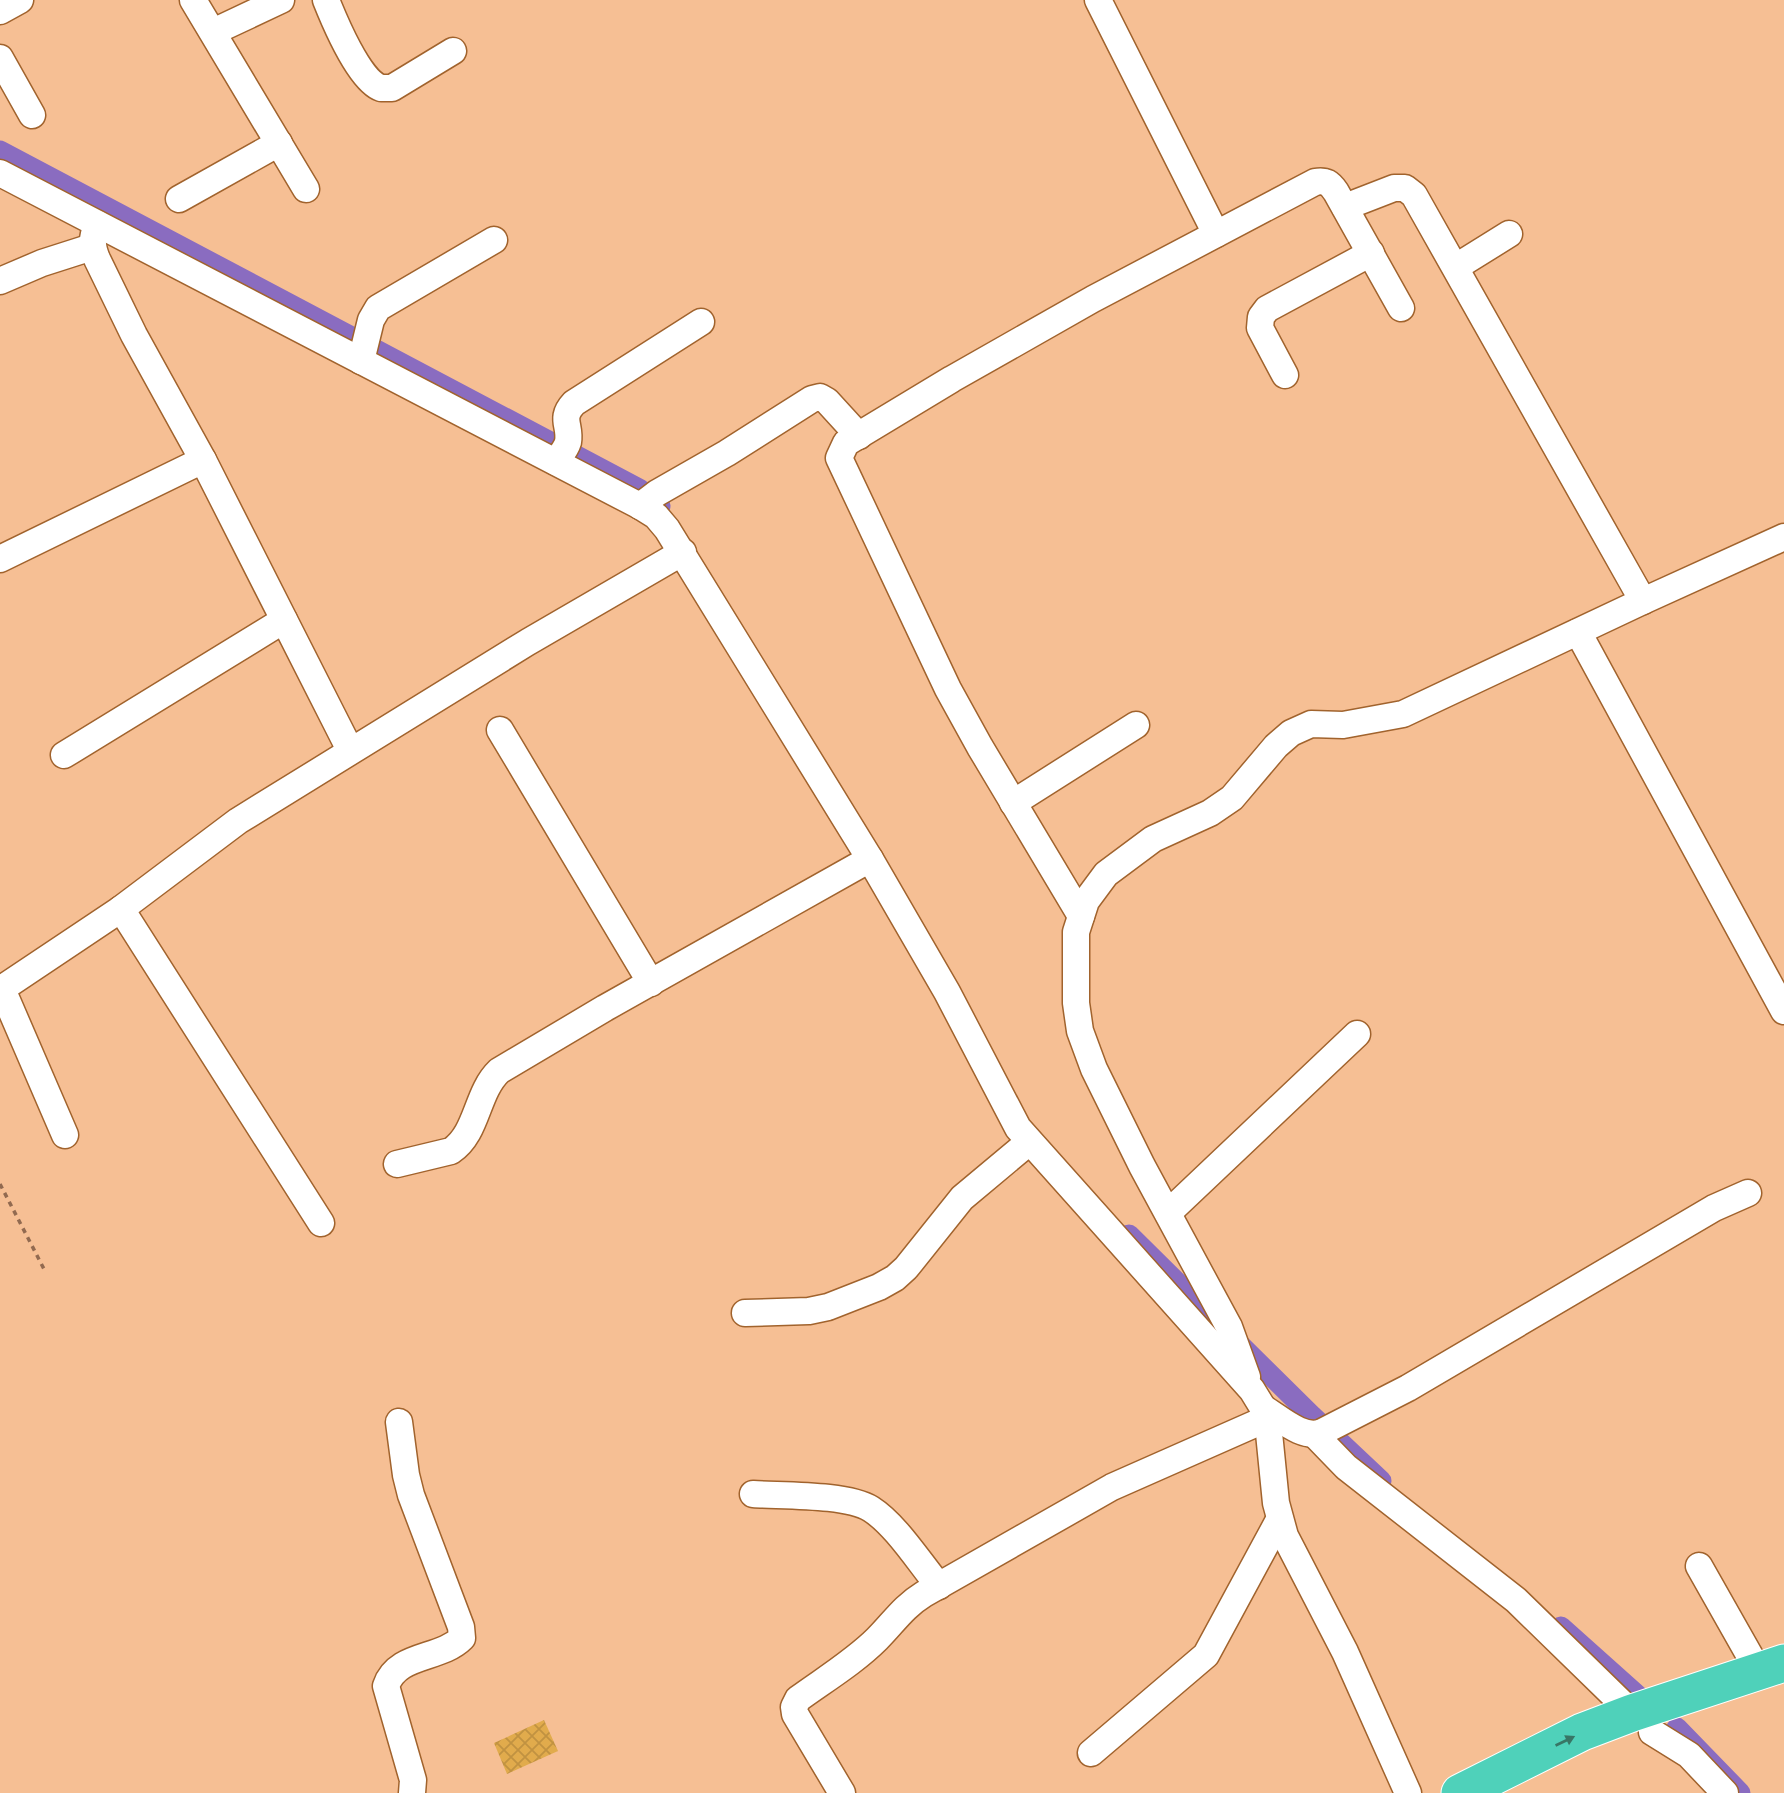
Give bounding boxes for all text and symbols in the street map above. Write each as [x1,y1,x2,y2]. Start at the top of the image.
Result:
one-way arrow [1555,1735,1575,1746]

